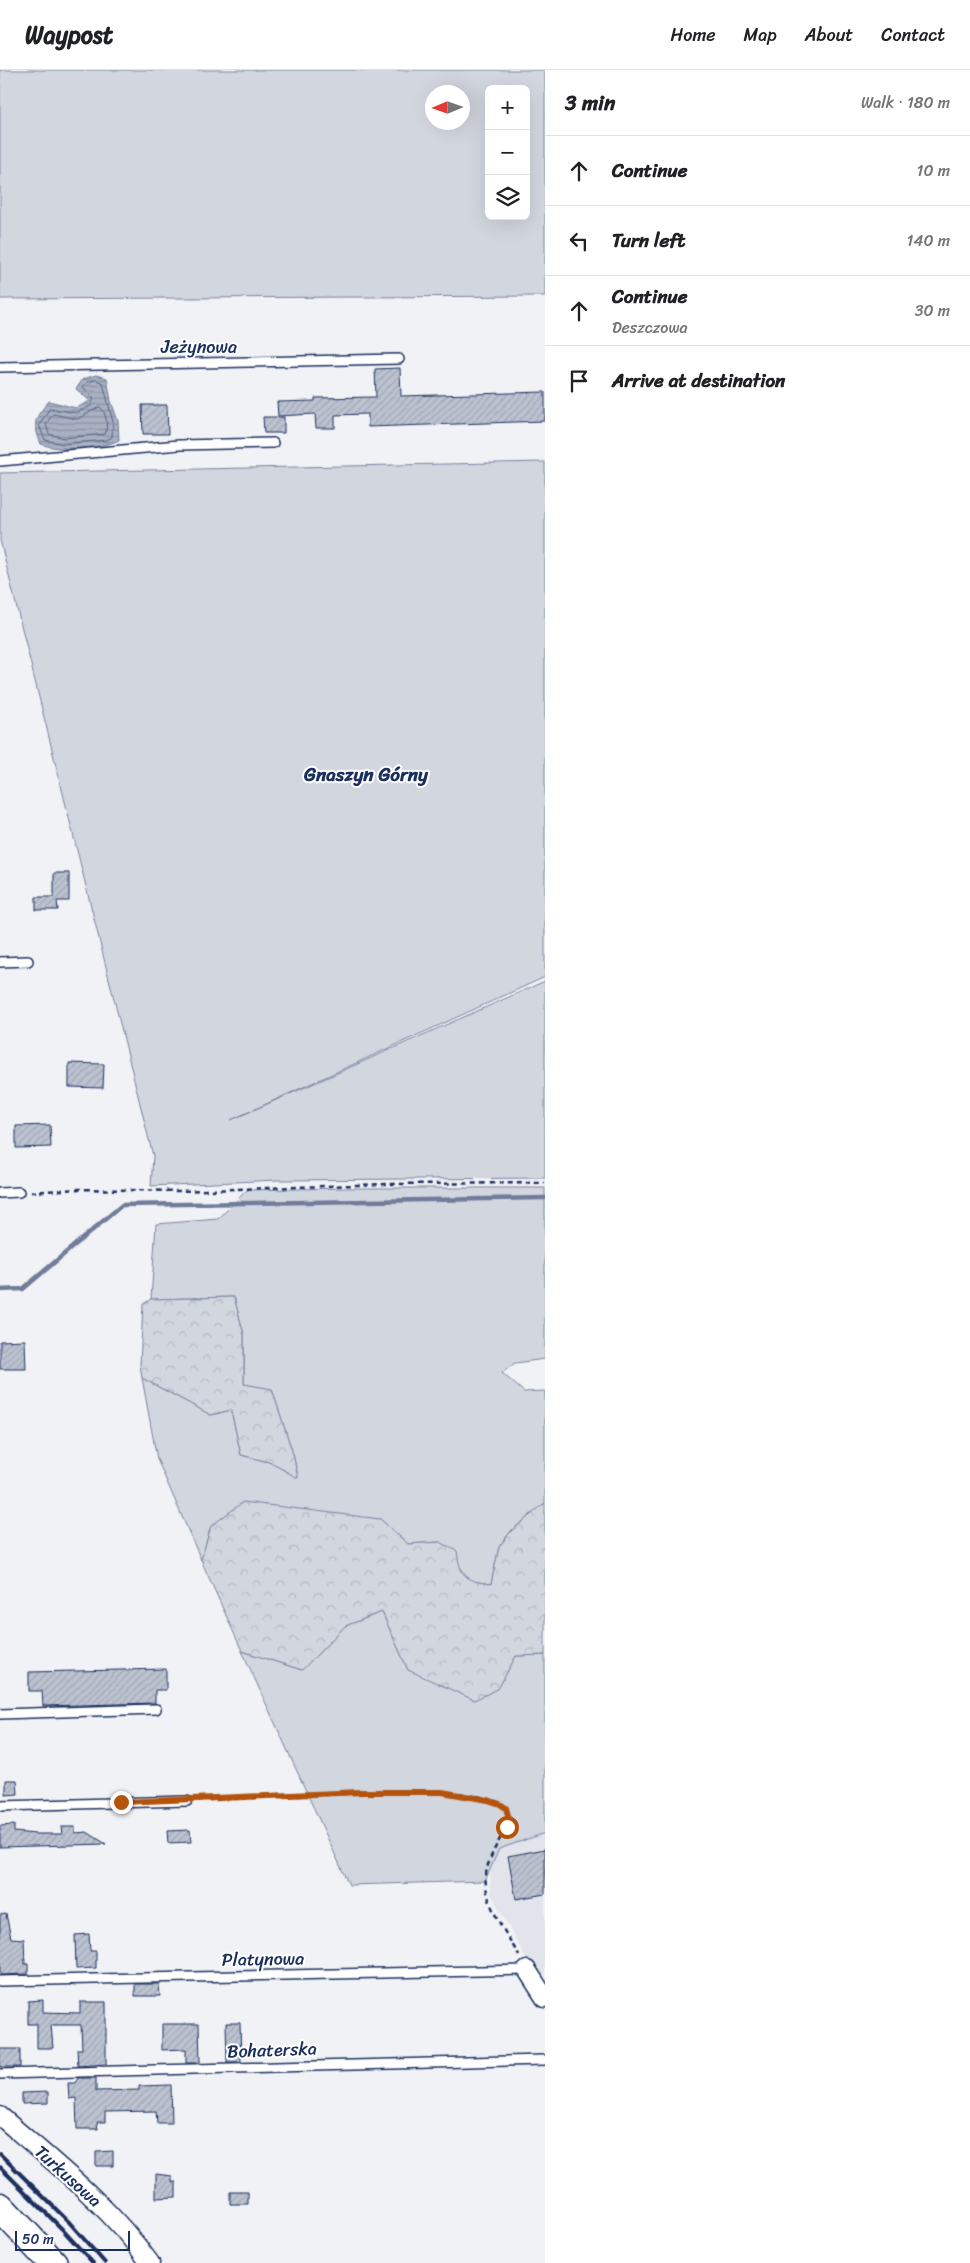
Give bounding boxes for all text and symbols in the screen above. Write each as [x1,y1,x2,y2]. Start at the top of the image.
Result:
text: Waypost [25,14,113,56]
text: Home [671,19,716,51]
text: Map [744,19,777,51]
text: About [805,19,853,51]
text: Contact [881,19,945,51]
text: 3 min [565,84,615,122]
north arrow [425,85,470,130]
map controls [485,85,530,220]
button: + [485,85,530,130]
text: Walk · 180 m [861,88,950,117]
button: − [485,130,530,175]
text: Continue [612,154,688,187]
text: 10 m [917,156,950,185]
icon: ahead [565,157,593,185]
button: layers [485,175,530,220]
text: Turn left [612,224,685,257]
text: 140 m [907,226,950,255]
icon: left [565,227,593,255]
text: Continue [612,280,688,313]
text: 30 m [915,296,950,325]
icon: ahead [565,297,593,325]
text: Deszczowa [612,313,688,342]
street label: Jeżynowa [160,331,237,363]
text: Arrive at destination [612,364,785,397]
icon: arrive [565,367,593,395]
district label: Gnaszyn Górny [303,758,429,791]
route end [110,1791,133,1814]
route start [496,1816,519,1839]
street label: Platynowa [221,1942,305,1976]
street label: Bohaterska [227,2032,317,2068]
street label: Turkusowa [27,2137,109,2215]
text: 50 m [22,2227,54,2252]
scale bar [15,2228,130,2251]

